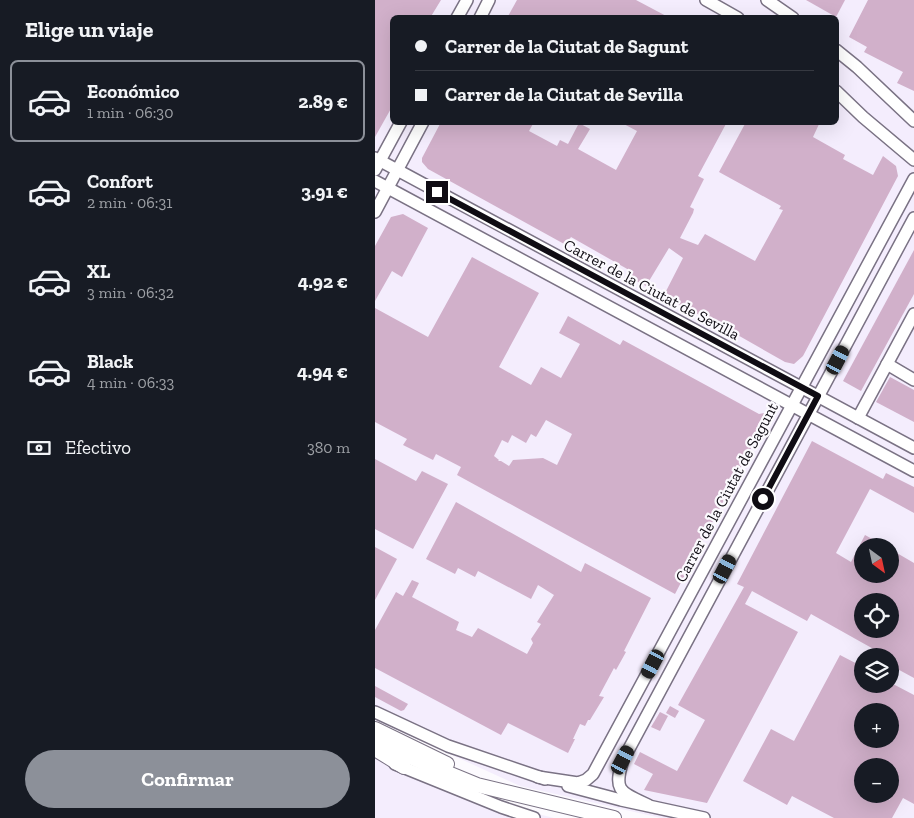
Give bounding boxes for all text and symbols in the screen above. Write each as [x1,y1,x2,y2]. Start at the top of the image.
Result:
text: Elige un viaje [25,16,153,43]
text: Carrer de la Ciutat de Sagunt [445,35,688,58]
icon: car [27,79,72,124]
text: Económico [87,80,180,103]
text: Carrer de la Ciutat de Sevilla [445,83,683,106]
text: 2.89 € [298,90,348,113]
text: 1 min · 06:30 [87,103,173,122]
icon: car [27,169,72,214]
text: Confort [87,170,153,193]
text: 3.91 € [301,180,348,203]
route end [426,181,448,203]
text: 2 min · 06:31 [87,193,172,212]
street label: Carrer de la Ciutat de Sevilla [561,235,743,344]
icon: car [27,259,72,304]
text: XL [87,260,110,283]
text: 4.92 € [298,270,348,293]
text: 3 min · 06:32 [87,283,174,302]
car [824,343,851,377]
icon: car [27,349,72,394]
text: Black [87,350,133,373]
text: 4.94 € [297,360,348,383]
text: 4 min · 06:33 [87,373,174,392]
street label: Carrer de la Ciutat de Sagunt [671,399,782,585]
icon: cash [25,434,53,462]
text: Efectivo [65,436,131,459]
text: 380 m [307,438,350,457]
route start [752,488,774,510]
north arrow [854,538,899,582]
map controls [854,538,899,803]
car [711,552,738,586]
button: locate [854,593,899,638]
car [639,647,666,681]
button: layers [854,648,899,693]
button: + [854,703,899,748]
car [609,743,636,777]
button: Confirmar [25,750,350,808]
button: − [854,758,899,803]

